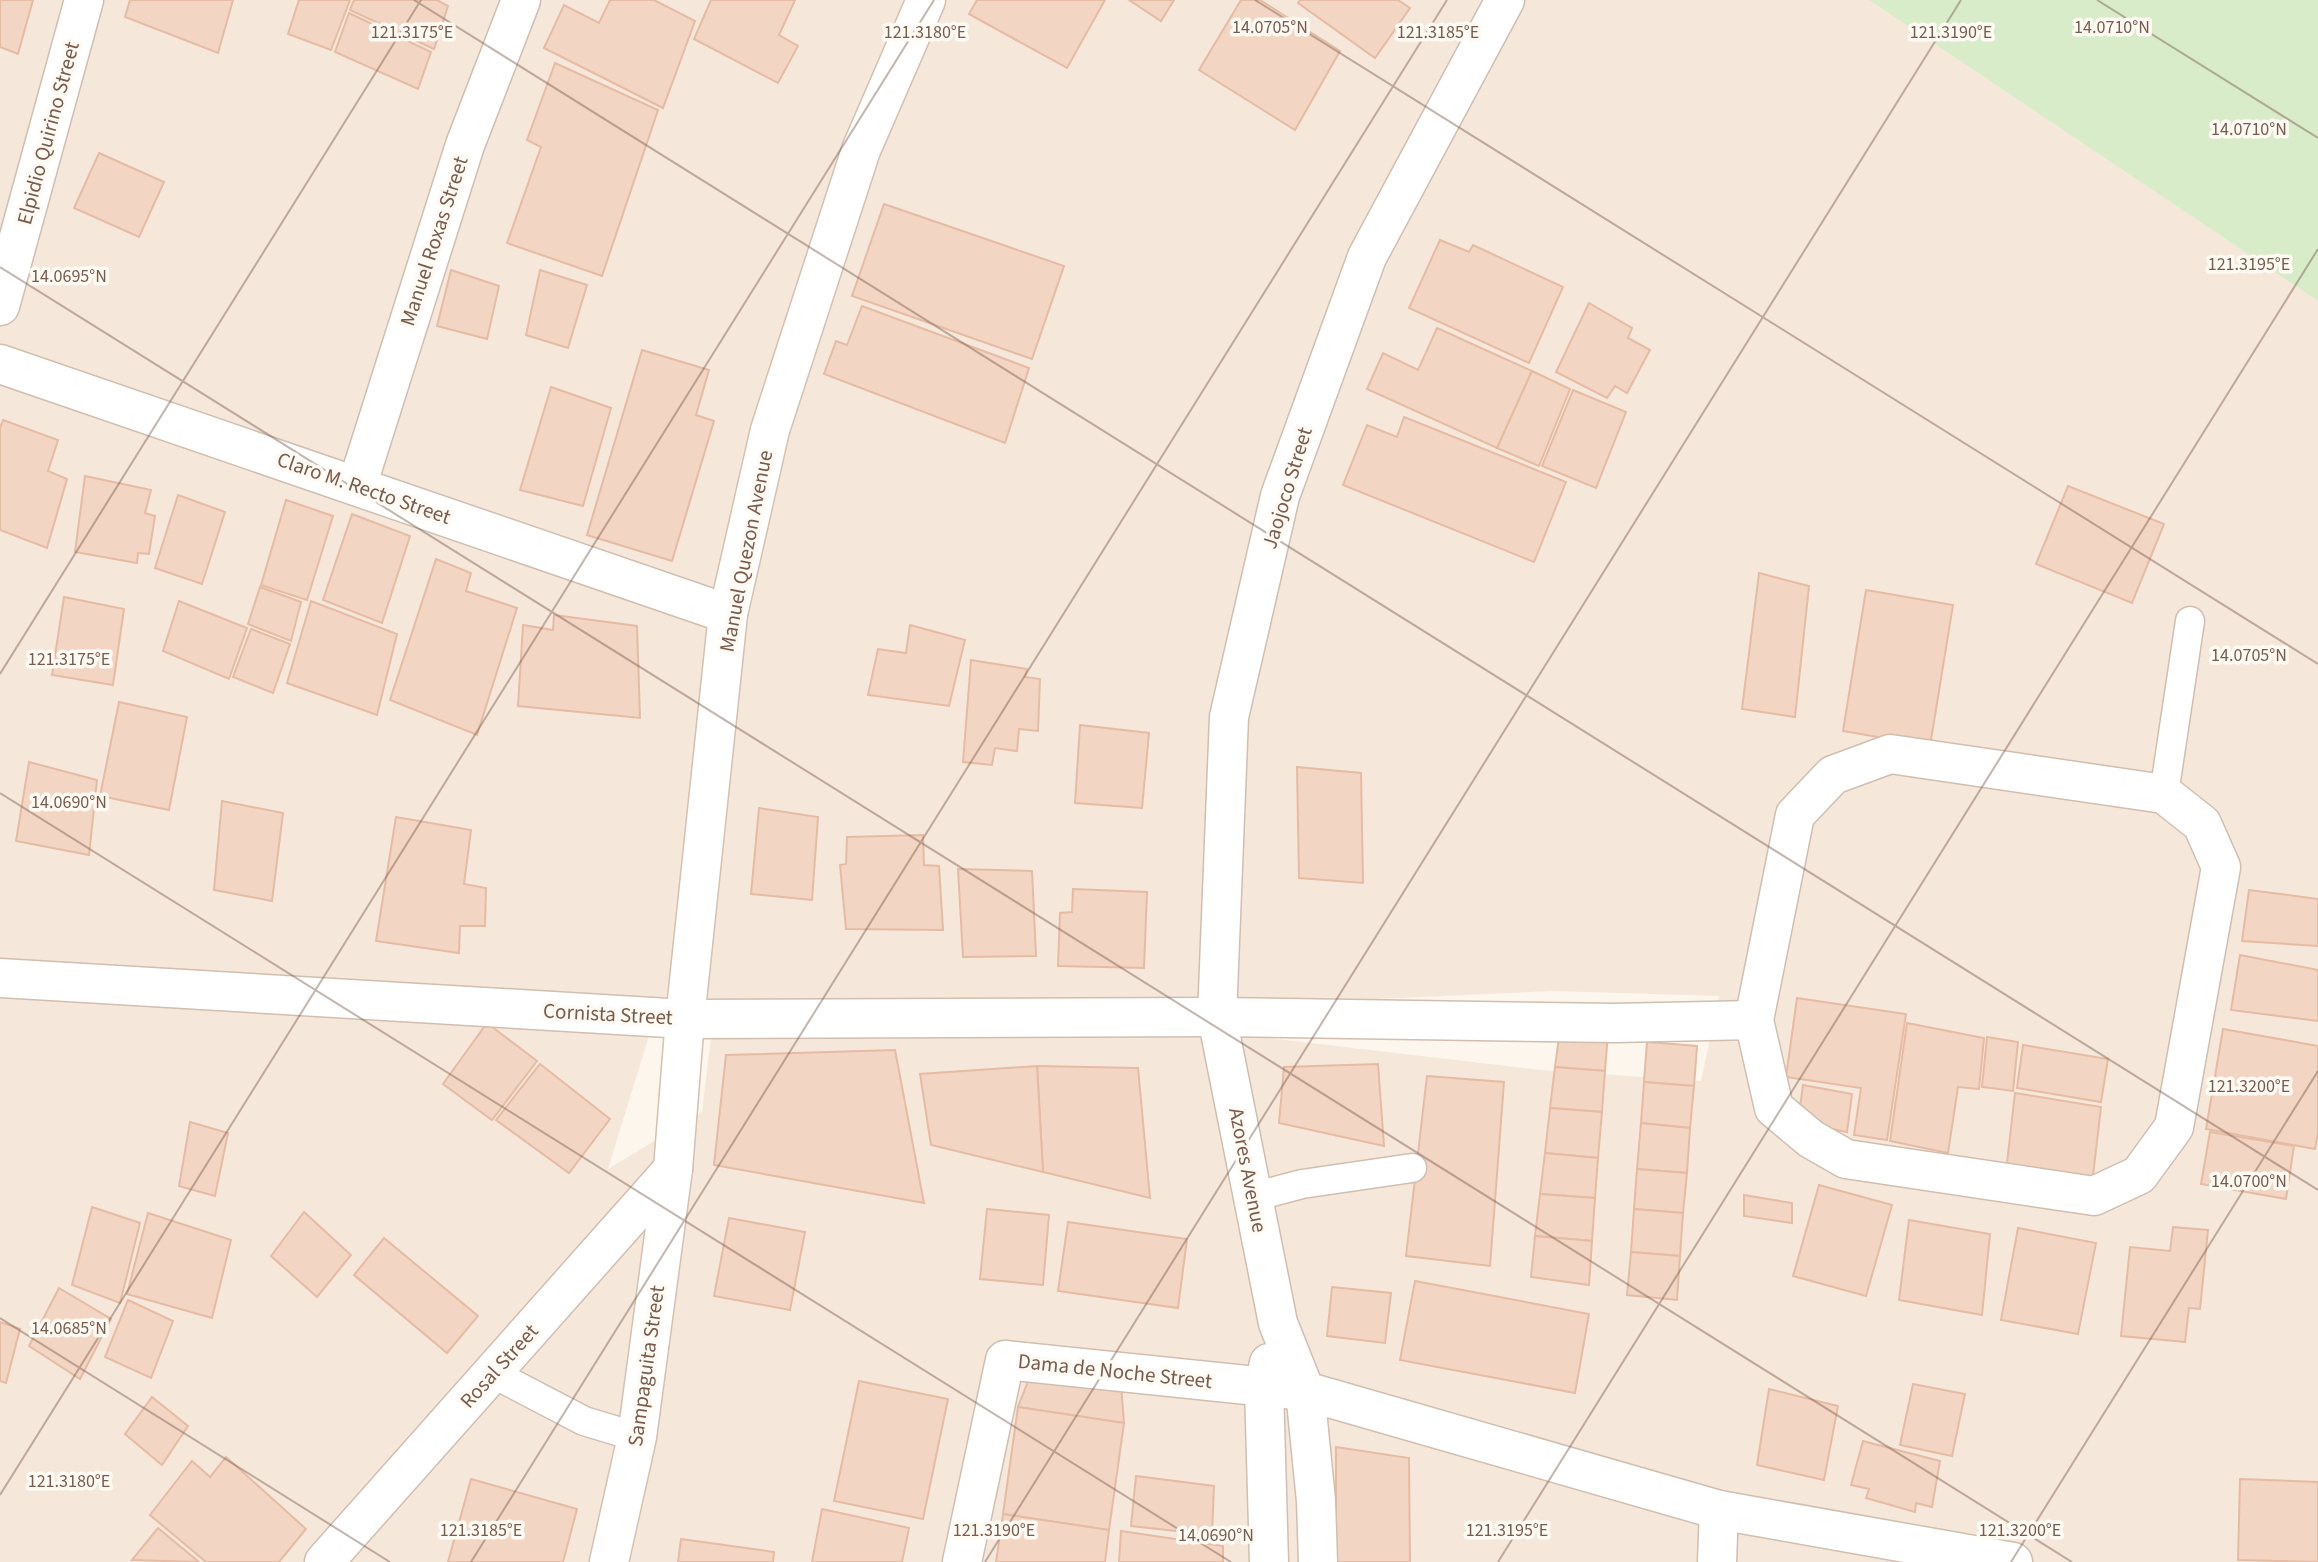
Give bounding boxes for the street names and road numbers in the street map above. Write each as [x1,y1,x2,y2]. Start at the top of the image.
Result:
street label: Elpidio Quirino Street [9,38,87,228]
street label: Manuel Roxas Street [392,152,476,330]
street label: Jaojoco Street [1254,423,1320,553]
street label: Claro M. Recto Street [273,444,455,532]
street label: Manuel Quezon Avenue [712,448,780,654]
street label: Cornista Street [542,996,674,1032]
street label: Azores Avenue [1221,1105,1275,1235]
street label: Sampaguita Street [620,1284,672,1448]
street label: Rosal Street [453,1317,545,1415]
street label: Dama de Noche Street [1016,1346,1214,1396]

